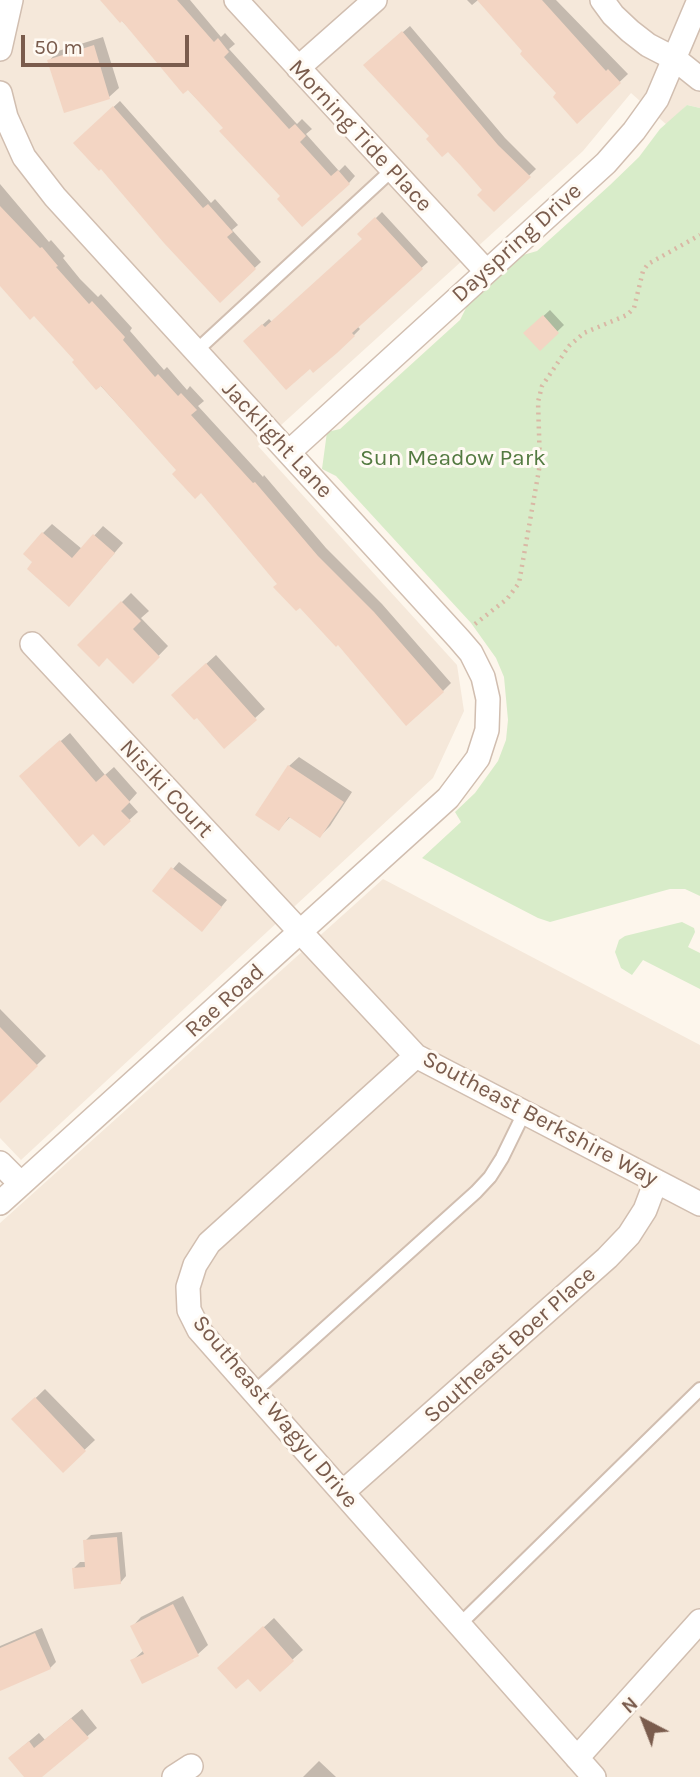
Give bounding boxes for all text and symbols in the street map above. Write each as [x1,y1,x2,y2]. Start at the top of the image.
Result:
scale bar [24,21,192,65]
text: 50 m [34,35,83,59]
street label: Morning Tide Place [282,54,438,218]
street label: Dayspring Drive [446,177,588,309]
street label: Jacklight Lane [216,376,338,504]
park label: Sun Meadow Park [360,444,546,472]
street label: Nisiki Court [114,734,218,844]
street label: Rae Road [180,958,270,1044]
street label: Southeast Berkshire Way [418,1045,662,1193]
street label: Southeast Boer Place [418,1261,602,1429]
street label: Southeast Wagyu Drive [186,1310,364,1514]
north arrow [609,1686,679,1756]
text: N [618,1693,642,1718]

